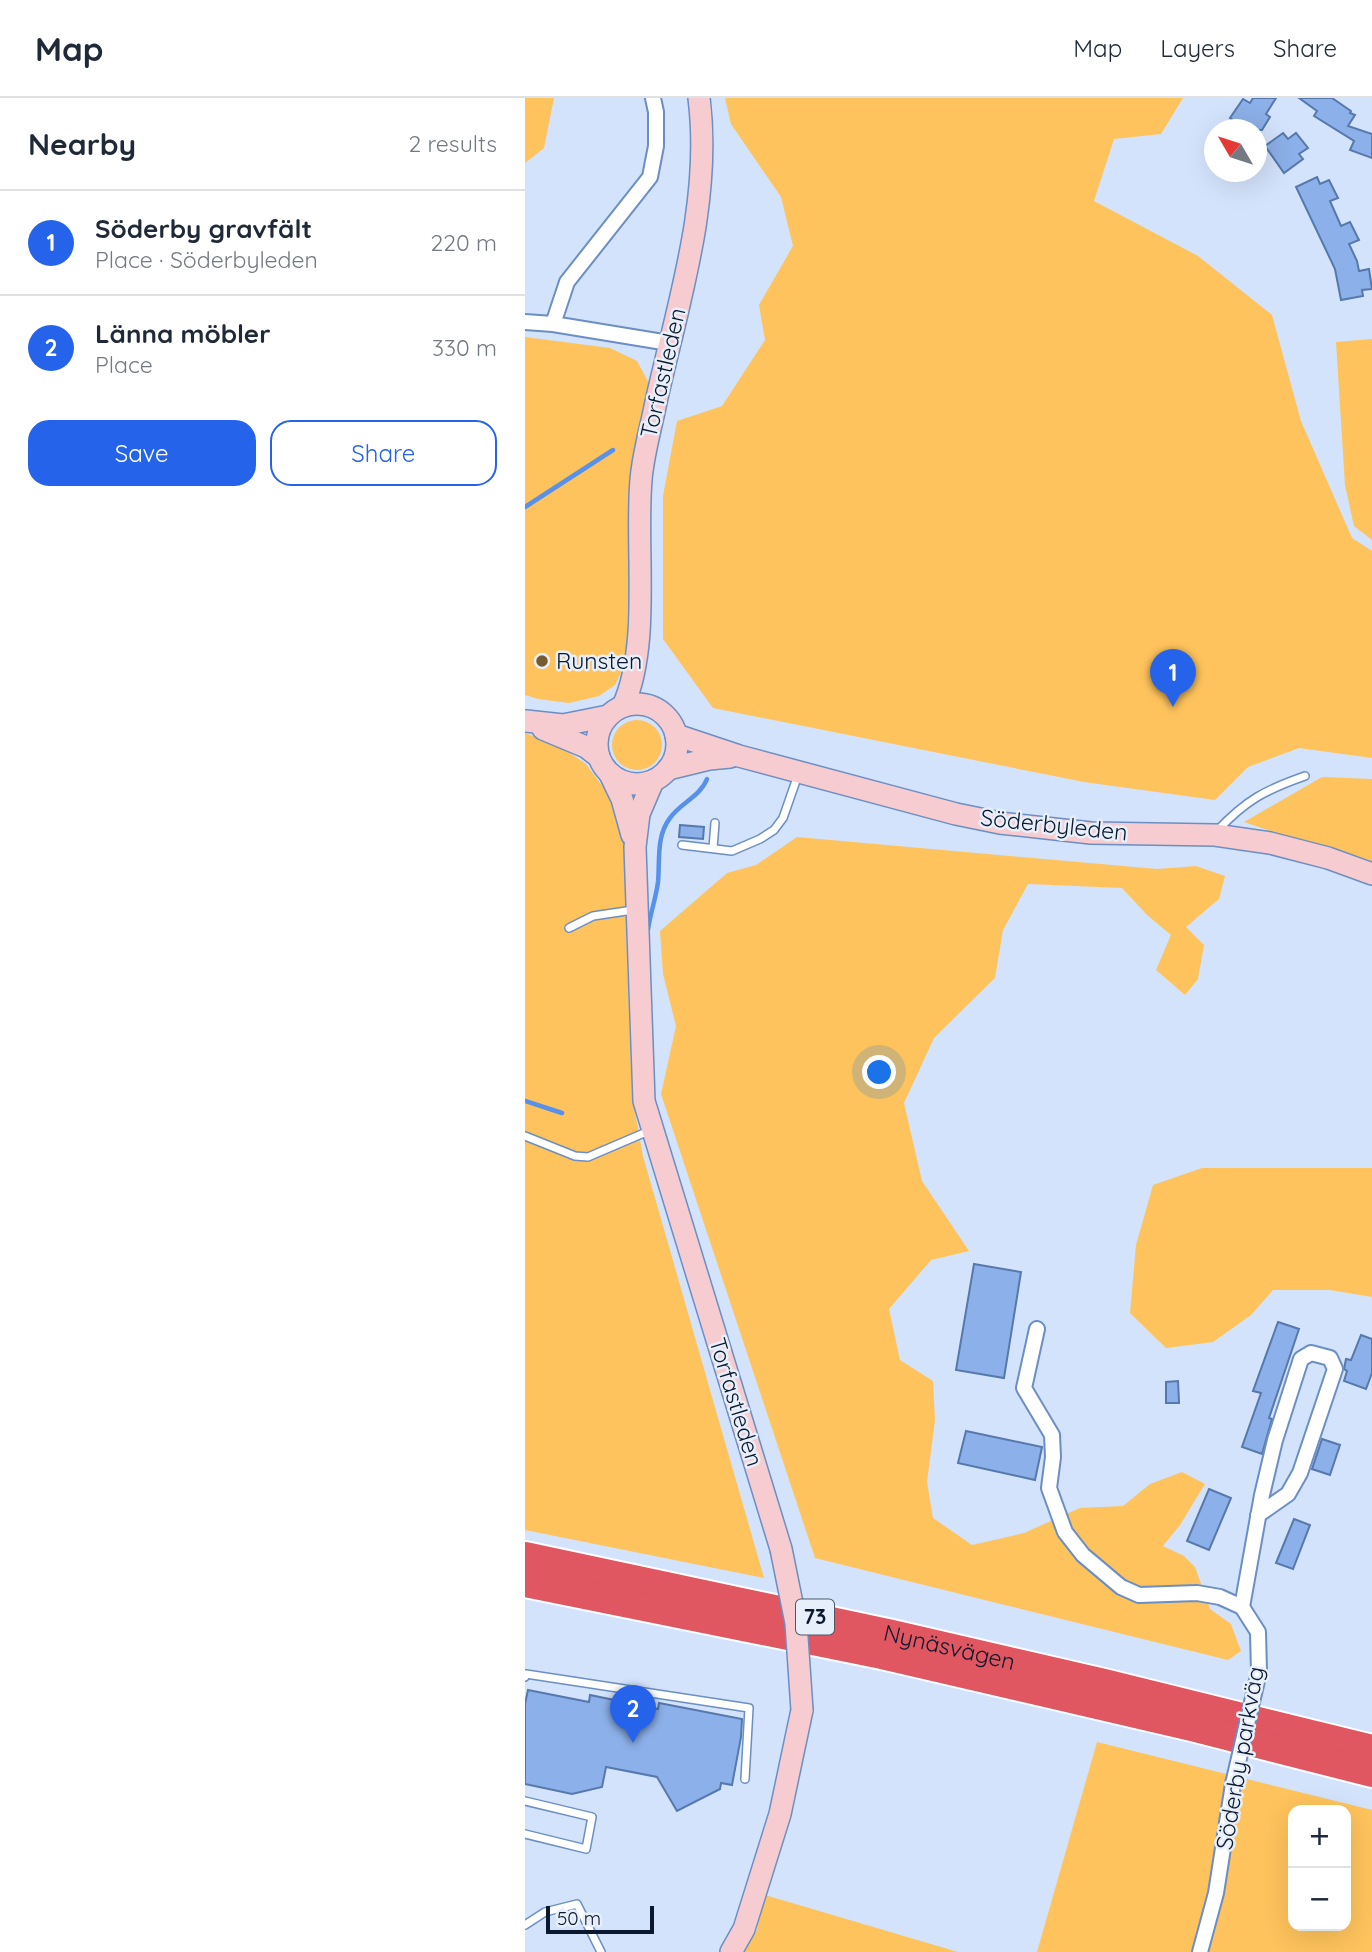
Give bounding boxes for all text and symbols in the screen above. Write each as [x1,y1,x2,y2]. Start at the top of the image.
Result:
text: Map [35,28,103,69]
text: Map [1073,33,1122,63]
text: Layers [1160,33,1235,63]
text: Share [1273,33,1337,63]
north arrow [1204,119,1267,182]
text: Nearby [28,125,136,163]
text: 2 results [408,129,497,158]
text: Söderby gravfält [95,212,312,245]
text: 1 [47,228,55,257]
text: 220 m [431,228,497,257]
text: Place · Söderbyleden [95,245,318,274]
street label: Torfastleden [633,305,692,441]
text: Länna möbler [95,317,270,350]
text: 2 [44,333,58,362]
text: 330 m [432,333,497,362]
text: Place [95,350,153,379]
button: Save [28,420,256,486]
button: Share [270,420,497,486]
place label: Runsten [556,646,642,675]
pin: 1 [1150,649,1196,707]
marker: Runsten [534,653,550,669]
street label: Söderbyleden [979,802,1129,847]
your location [862,1055,896,1089]
street label: Torfastleden [703,1334,770,1470]
road number: 73 [796,1600,834,1634]
street label: Nynäsvägen [881,1618,1018,1676]
street label: Söderby parkväg [1209,1664,1270,1852]
pin: 2 [610,1685,656,1743]
map controls [1288,1805,1351,1931]
button: + [1288,1805,1351,1868]
button: − [1288,1868,1351,1931]
scale bar [546,1903,655,1935]
text: 50 m [557,1906,601,1930]

